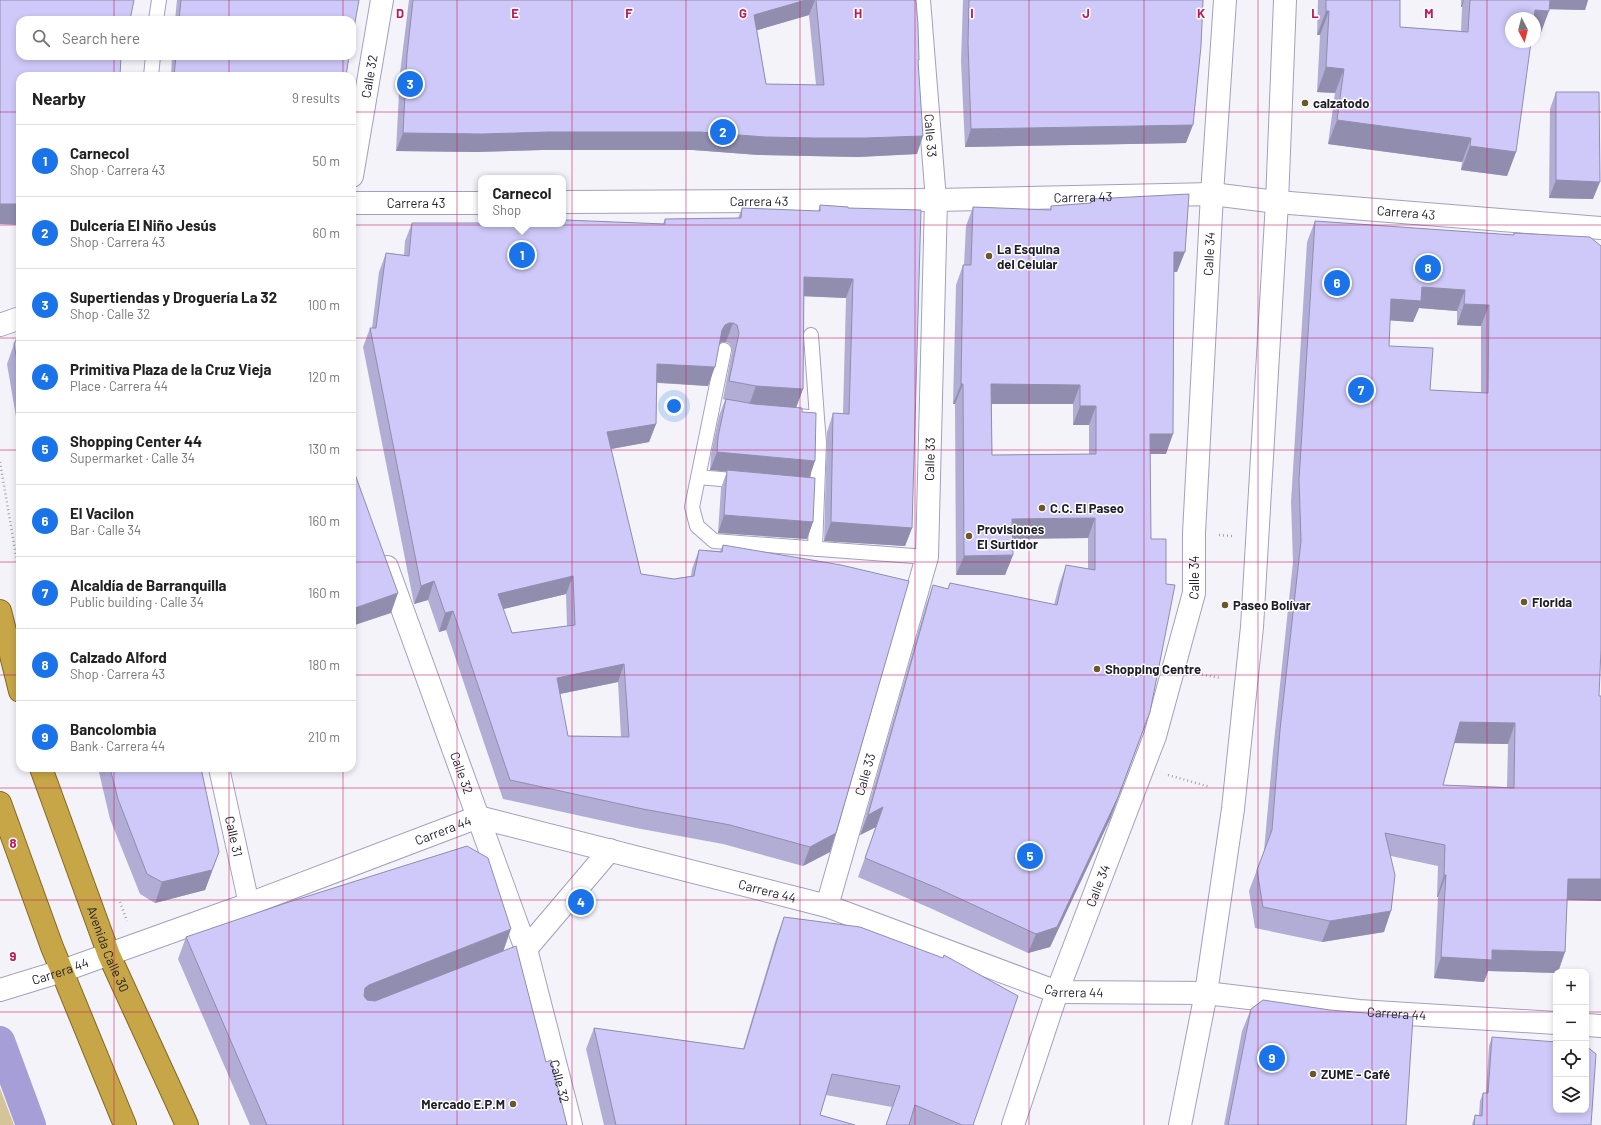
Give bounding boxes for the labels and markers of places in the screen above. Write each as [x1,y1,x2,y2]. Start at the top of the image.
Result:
pin: 3 [397,69,423,99]
place label: calzatodo [1313,95,1369,111]
marker: calzatodo [1300,98,1310,108]
pin: 2 [710,117,736,147]
pin: 1 [509,240,535,270]
place label: La Esquina del Celular [997,241,1060,272]
marker: La Esquina del Celular [984,251,994,261]
pin: 8 [1415,253,1441,283]
pin: 6 [1324,268,1350,298]
pin: 7 [1348,375,1374,405]
place label: C.C. El Paseo [1050,500,1124,516]
marker: C.C. El Paseo [1037,503,1047,513]
place label: Provisiones El Surtidor [977,521,1045,552]
marker: Provisiones El Surtidor [964,531,974,541]
place label: Florida [1532,594,1572,610]
place label: Paseo Bolívar [1233,597,1311,613]
marker: Florida [1519,597,1529,607]
marker: Paseo Bolívar [1220,600,1230,610]
place label: Shopping Centre [1105,661,1201,677]
marker: Shopping Centre [1092,664,1102,674]
pin: 5 [1017,841,1043,871]
pin: 4 [568,887,594,917]
pin: 9 [1259,1043,1285,1073]
place label: ZUME - Café [1321,1066,1390,1082]
marker: ZUME - Café [1308,1069,1318,1079]
place label: Mercado E.P.M [421,1096,505,1112]
marker: Mercado E.P.M [508,1099,518,1109]

